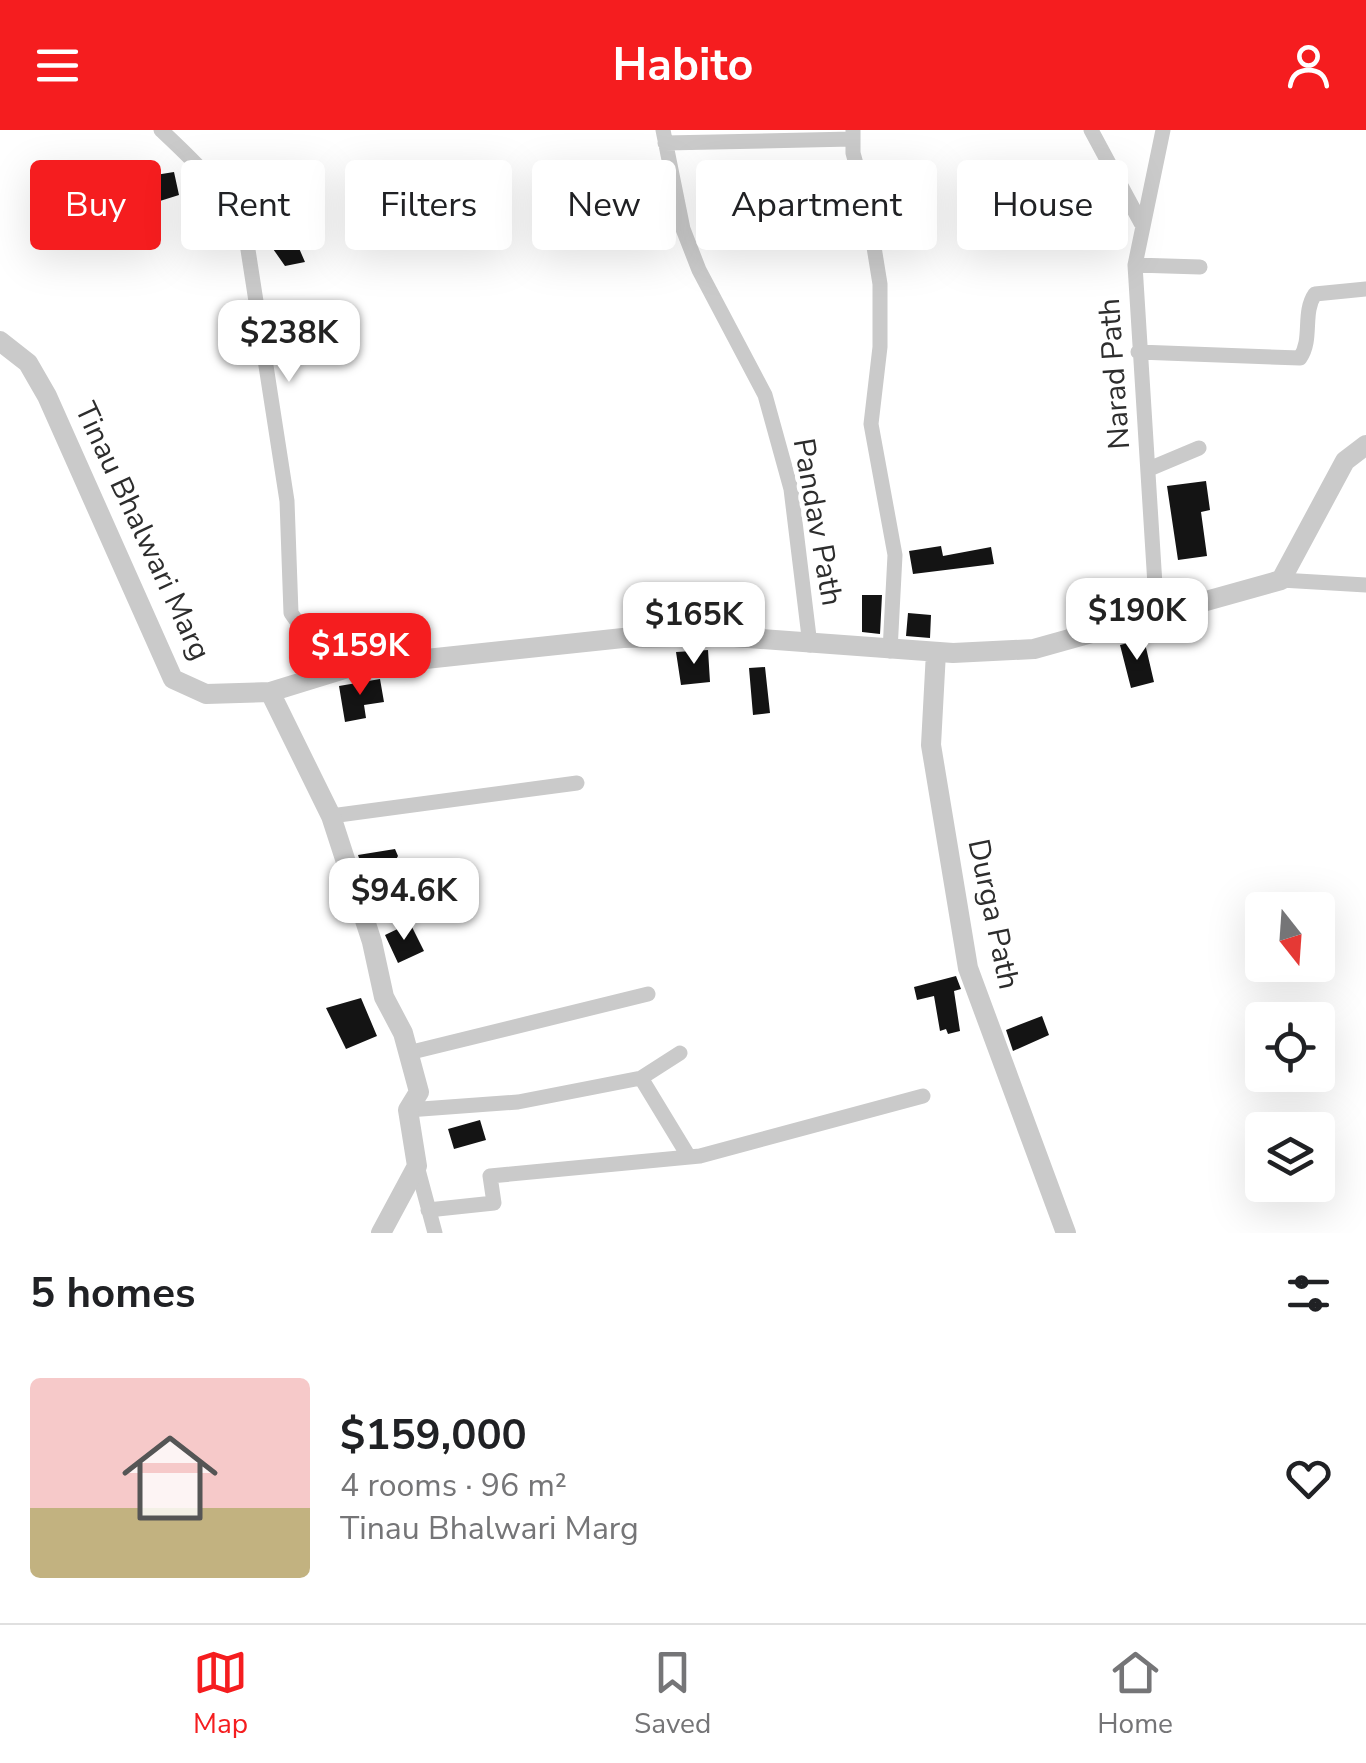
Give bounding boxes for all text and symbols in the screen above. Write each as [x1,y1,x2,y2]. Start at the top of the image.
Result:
text: Habito [613,35,753,96]
icon: menu [30,38,85,93]
icon: person [1281,38,1336,93]
chip: Buy [30,160,161,250]
chip: Rent [181,160,325,250]
chip: Filters [345,160,512,250]
chip: New [532,160,676,250]
chip: Apartment [696,160,937,250]
chip: House [957,160,1128,250]
street label: Narad Path [1089,297,1140,451]
pin: $238K [219,300,359,385]
text: $238K [240,311,338,354]
street label: Tinau Bhalwari Marg [65,396,220,667]
street label: Pandav Path [783,435,852,609]
pin: $190K [1067,578,1207,663]
pin: $165K [624,582,764,667]
text: $190K [1088,589,1186,632]
text: $165K [645,593,743,636]
pin: $159K [290,613,430,698]
text: $159K [311,624,409,667]
street label: Durga Path [958,835,1029,993]
pin: $94.6K [323,858,485,943]
text: $94.6K [351,869,457,912]
north arrow [1245,892,1335,982]
map controls [1245,892,1335,1202]
button: locate [1245,1002,1335,1092]
button: layers [1245,1112,1335,1202]
text: 5 homes [30,1265,195,1322]
icon: filters [1281,1266,1336,1321]
text: $159,000 [340,1407,527,1464]
icon: home [110,1418,230,1538]
icon: heart [1281,1451,1336,1506]
text: 4 rooms · 96 m² [340,1464,567,1507]
text: Tinau Bhalwari Marg [340,1507,639,1550]
tab: Map [193,1645,248,1743]
tab: Saved [634,1645,711,1743]
tab: Home [1097,1645,1173,1743]

